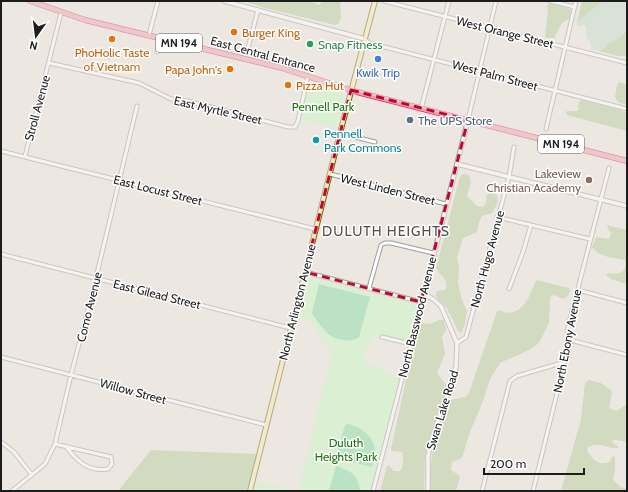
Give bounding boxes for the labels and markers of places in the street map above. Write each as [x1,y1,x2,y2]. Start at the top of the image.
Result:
place label: Burger King [242,25,301,40]
marker: Burger King [229,27,239,37]
marker: PhoHolic Taste of Vietnam [107,34,117,44]
place label: Snap Fitness [318,37,382,52]
marker: Snap Fitness [305,39,315,49]
place label: PhoHolic Taste of Vietnam [75,45,149,74]
marker: Kwik Trip [373,54,383,64]
place label: Papa John's [165,62,222,77]
marker: Papa John's [225,64,235,74]
place label: Kwik Trip [356,65,400,80]
place label: Pizza Hut [296,78,344,93]
marker: Pizza Hut [283,80,293,90]
place label: The UPS Store [418,113,492,128]
marker: The UPS Store [405,115,415,125]
place label: Pennell Park Commons [324,126,402,155]
marker: Pennell Park Commons [311,135,321,145]
place label: Lakeview Christian Academy [486,166,581,195]
marker: Lakeview Christian Academy [584,175,594,185]

